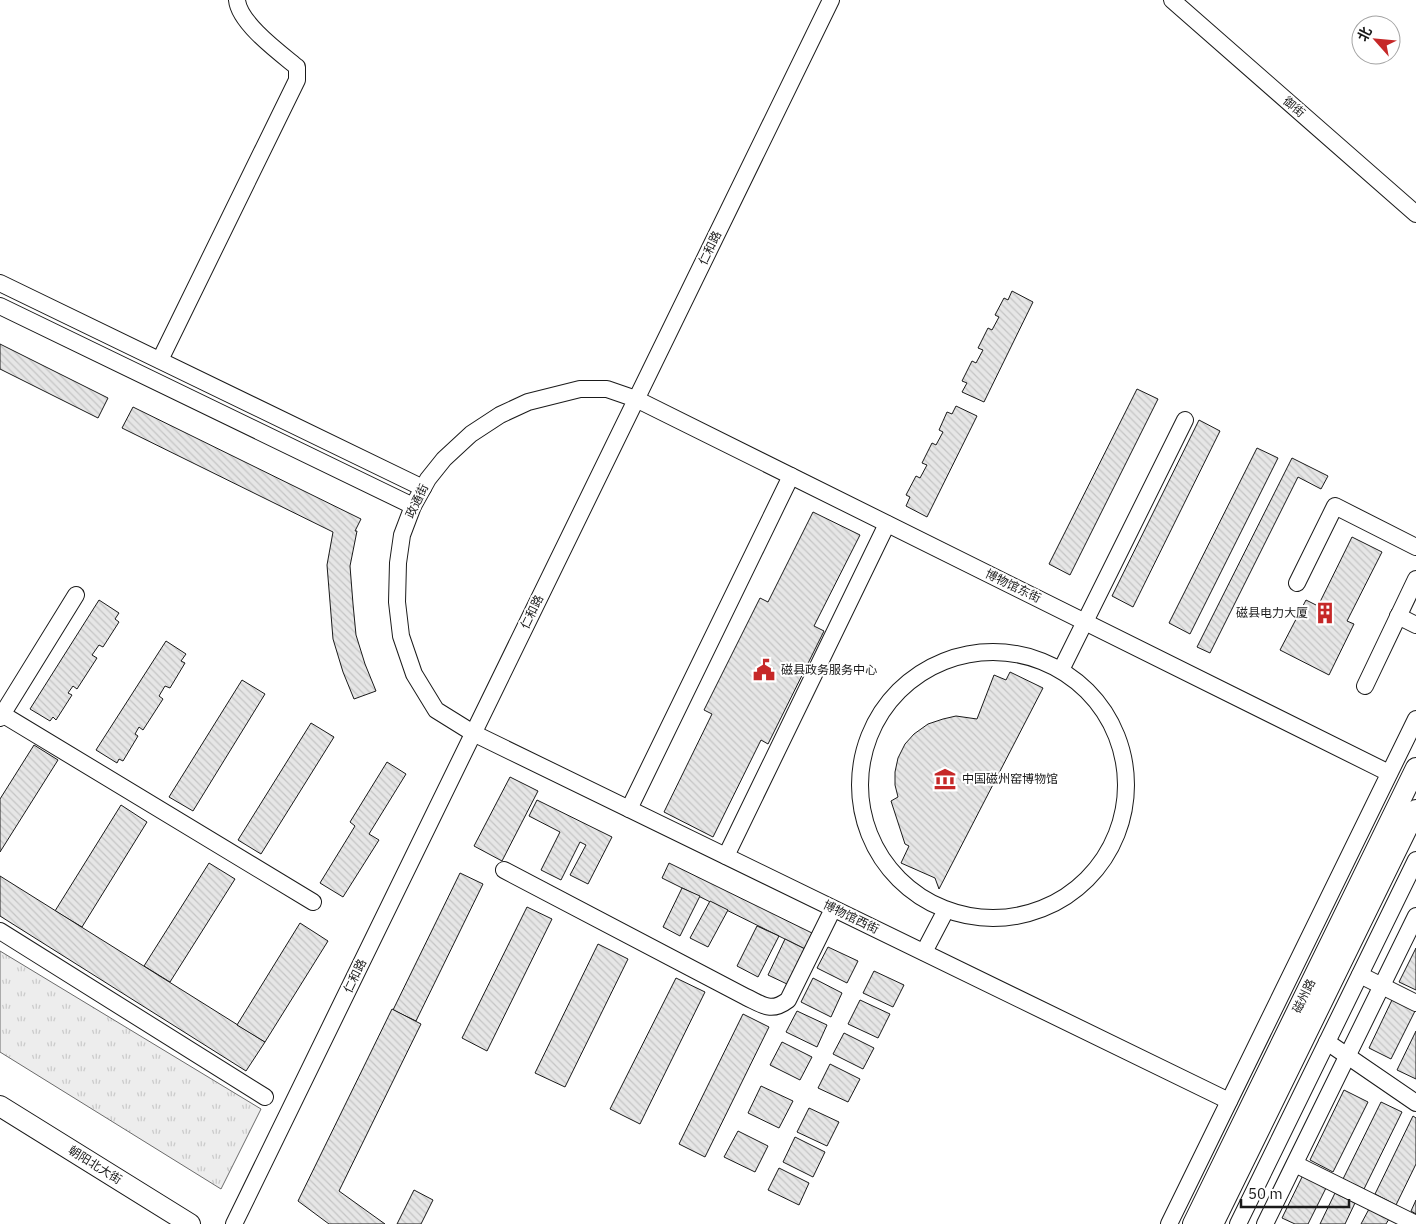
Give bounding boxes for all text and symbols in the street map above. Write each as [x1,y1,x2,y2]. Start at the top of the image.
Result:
north arrow [1351,15,1401,65]
text: 北 [1353,24,1376,44]
street label: 御街 [1280,93,1308,120]
street label: 仁和路 [695,228,724,267]
street label: 政通街 [402,481,431,520]
street label: 博物馆东街 [983,566,1043,605]
street label: 仁和路 [517,592,546,631]
building icon: 磁县电力大厦 [1312,600,1338,626]
place label: 磁县电力大厦 [1236,605,1308,620]
public building icon: 磁县政务服务中心 [751,657,777,683]
place label: 磁县政务服务中心 [781,662,877,677]
museum icon: 中国磁州窑博物馆 [932,766,958,792]
place label: 中国磁州窑博物馆 [962,771,1058,786]
street label: 博物馆西街 [821,897,881,936]
street label: 仁和路 [340,956,369,995]
street label: 磁州路 [1289,976,1318,1015]
street label: 朝阳北大街 [66,1142,125,1187]
scale bar [1241,1176,1348,1208]
text: 50 m [1248,1184,1283,1203]

